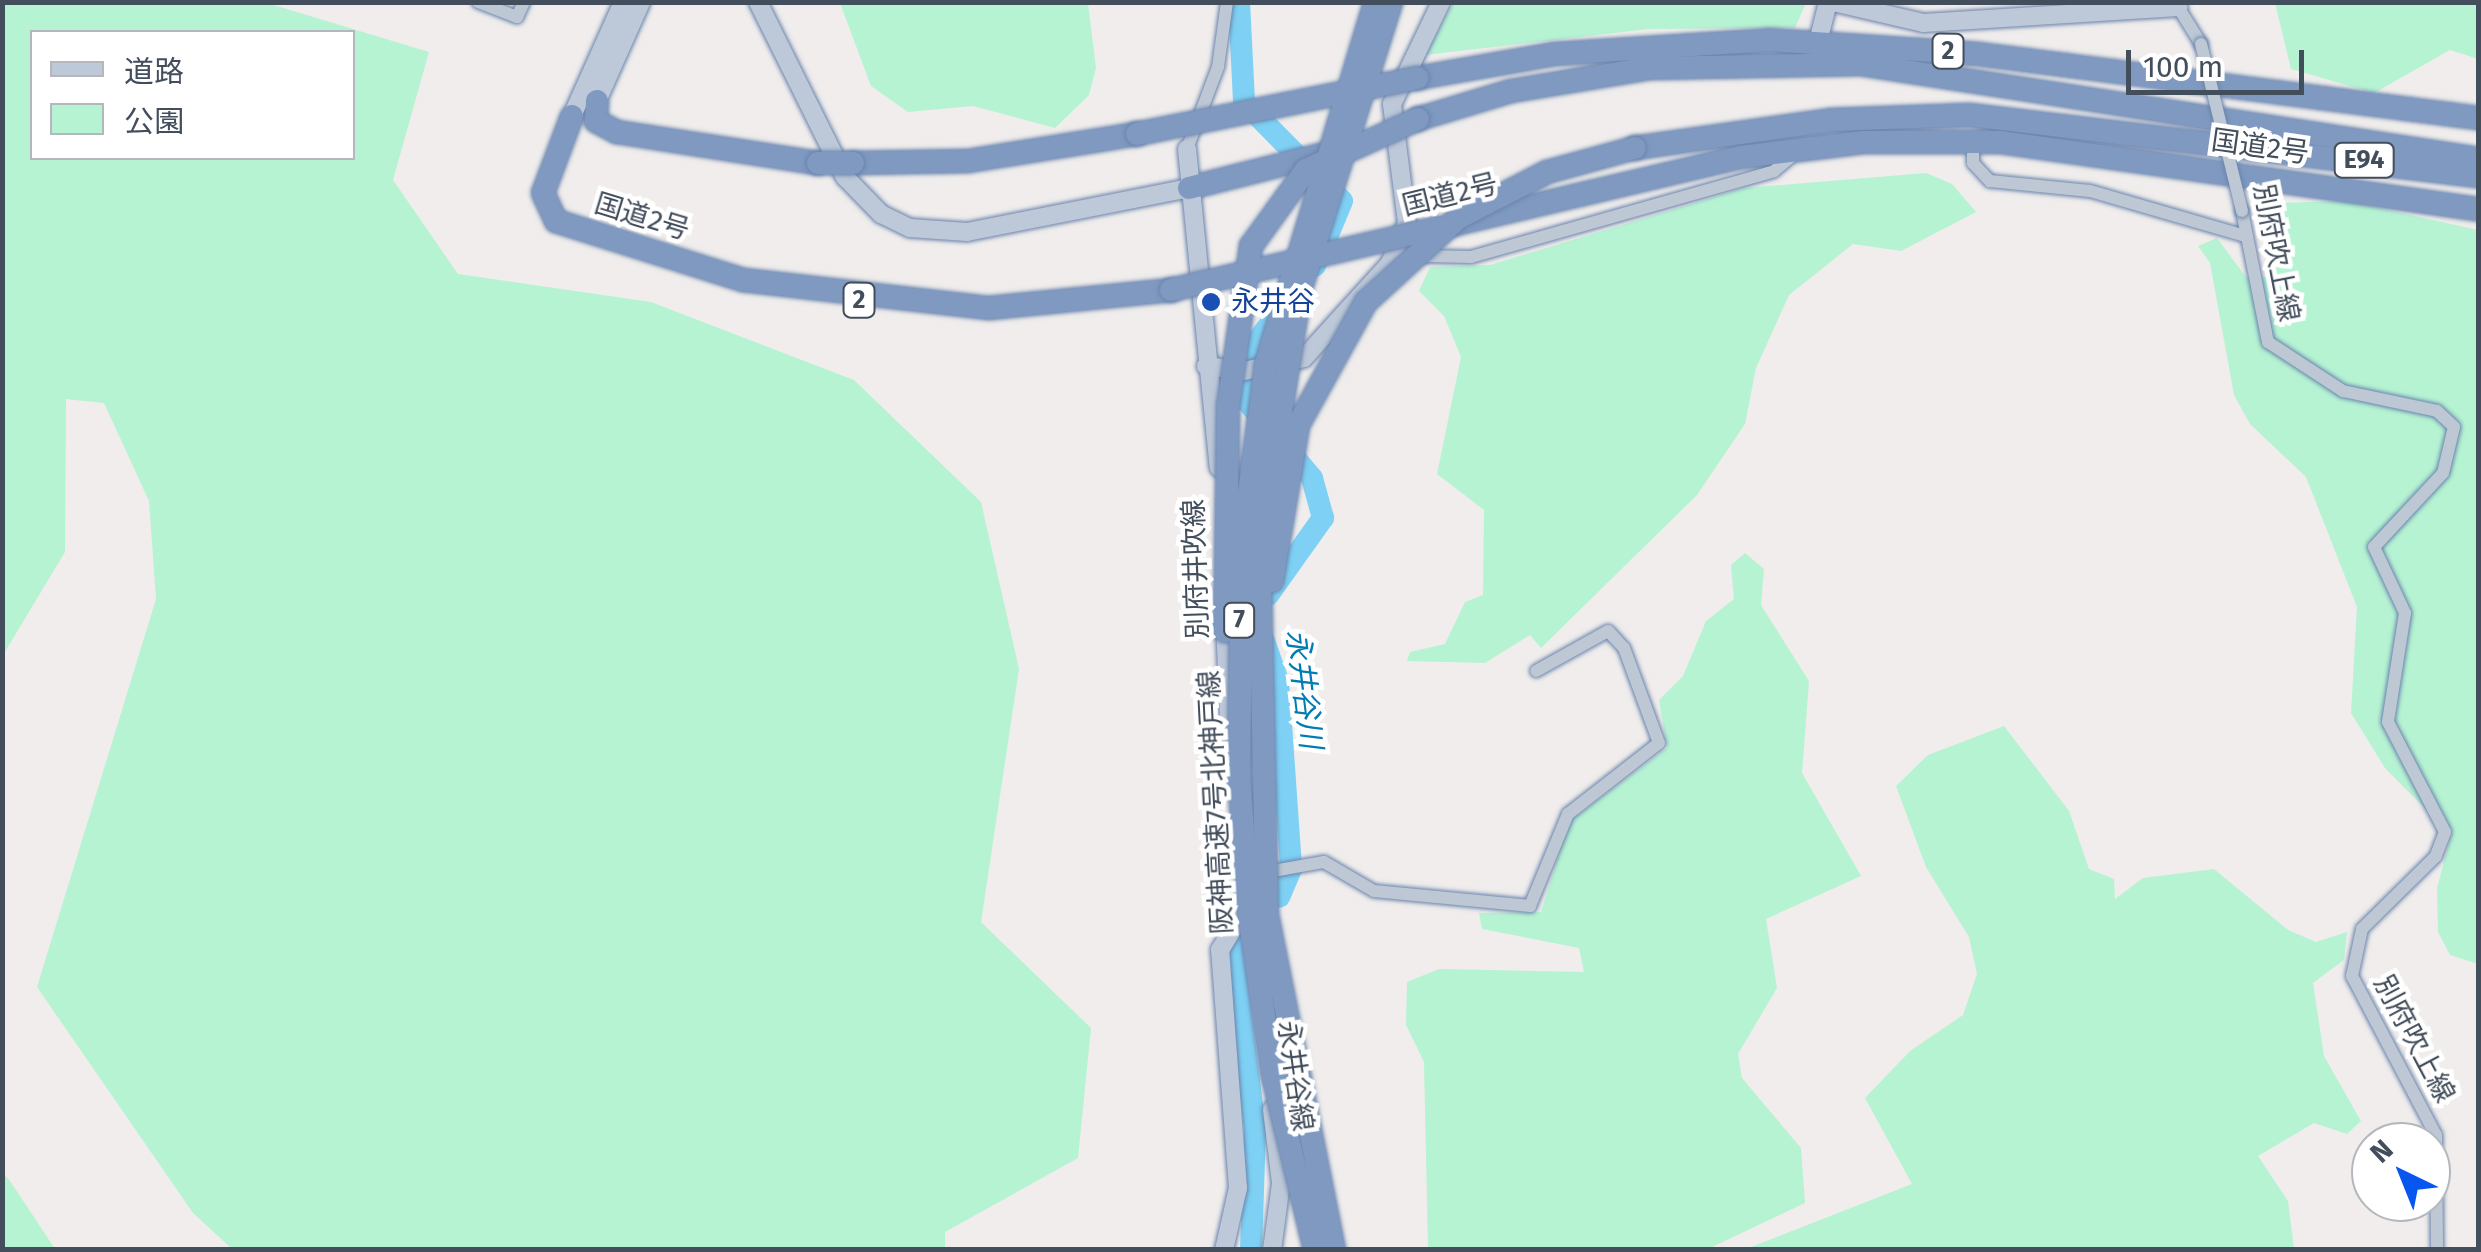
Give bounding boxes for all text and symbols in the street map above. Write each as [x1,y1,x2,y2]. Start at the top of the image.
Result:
legend [30,30,355,160]
scale bar [2131,30,2308,92]
road number: 2 [1930,31,1966,71]
text: 100 m [2143,49,2223,85]
text: 道路 [124,54,184,90]
text: 公園 [124,104,184,140]
street label: 国道2号 [2209,124,2311,170]
road number: E94 [2332,140,2396,180]
street label: 国道2号 [1398,167,1502,223]
street label: 別府吹上線 [2246,181,2306,325]
street label: 国道2号 [590,187,694,247]
road number: 2 [842,280,876,320]
place label: 永井谷 [1231,285,1315,319]
marker: 永井谷 [1200,291,1222,313]
street label: 別府井吹線 [1177,498,1215,640]
road number: 7 [1222,600,1256,640]
water label: 永井谷川 [1279,627,1329,751]
street label: 阪神高速7号北神戸線 [1192,669,1240,935]
street label: 別府吹上線 [2366,969,2462,1109]
street label: 永井谷線 [1271,1018,1319,1134]
north arrow [2351,1122,2451,1222]
text: N [2364,1133,2400,1170]

